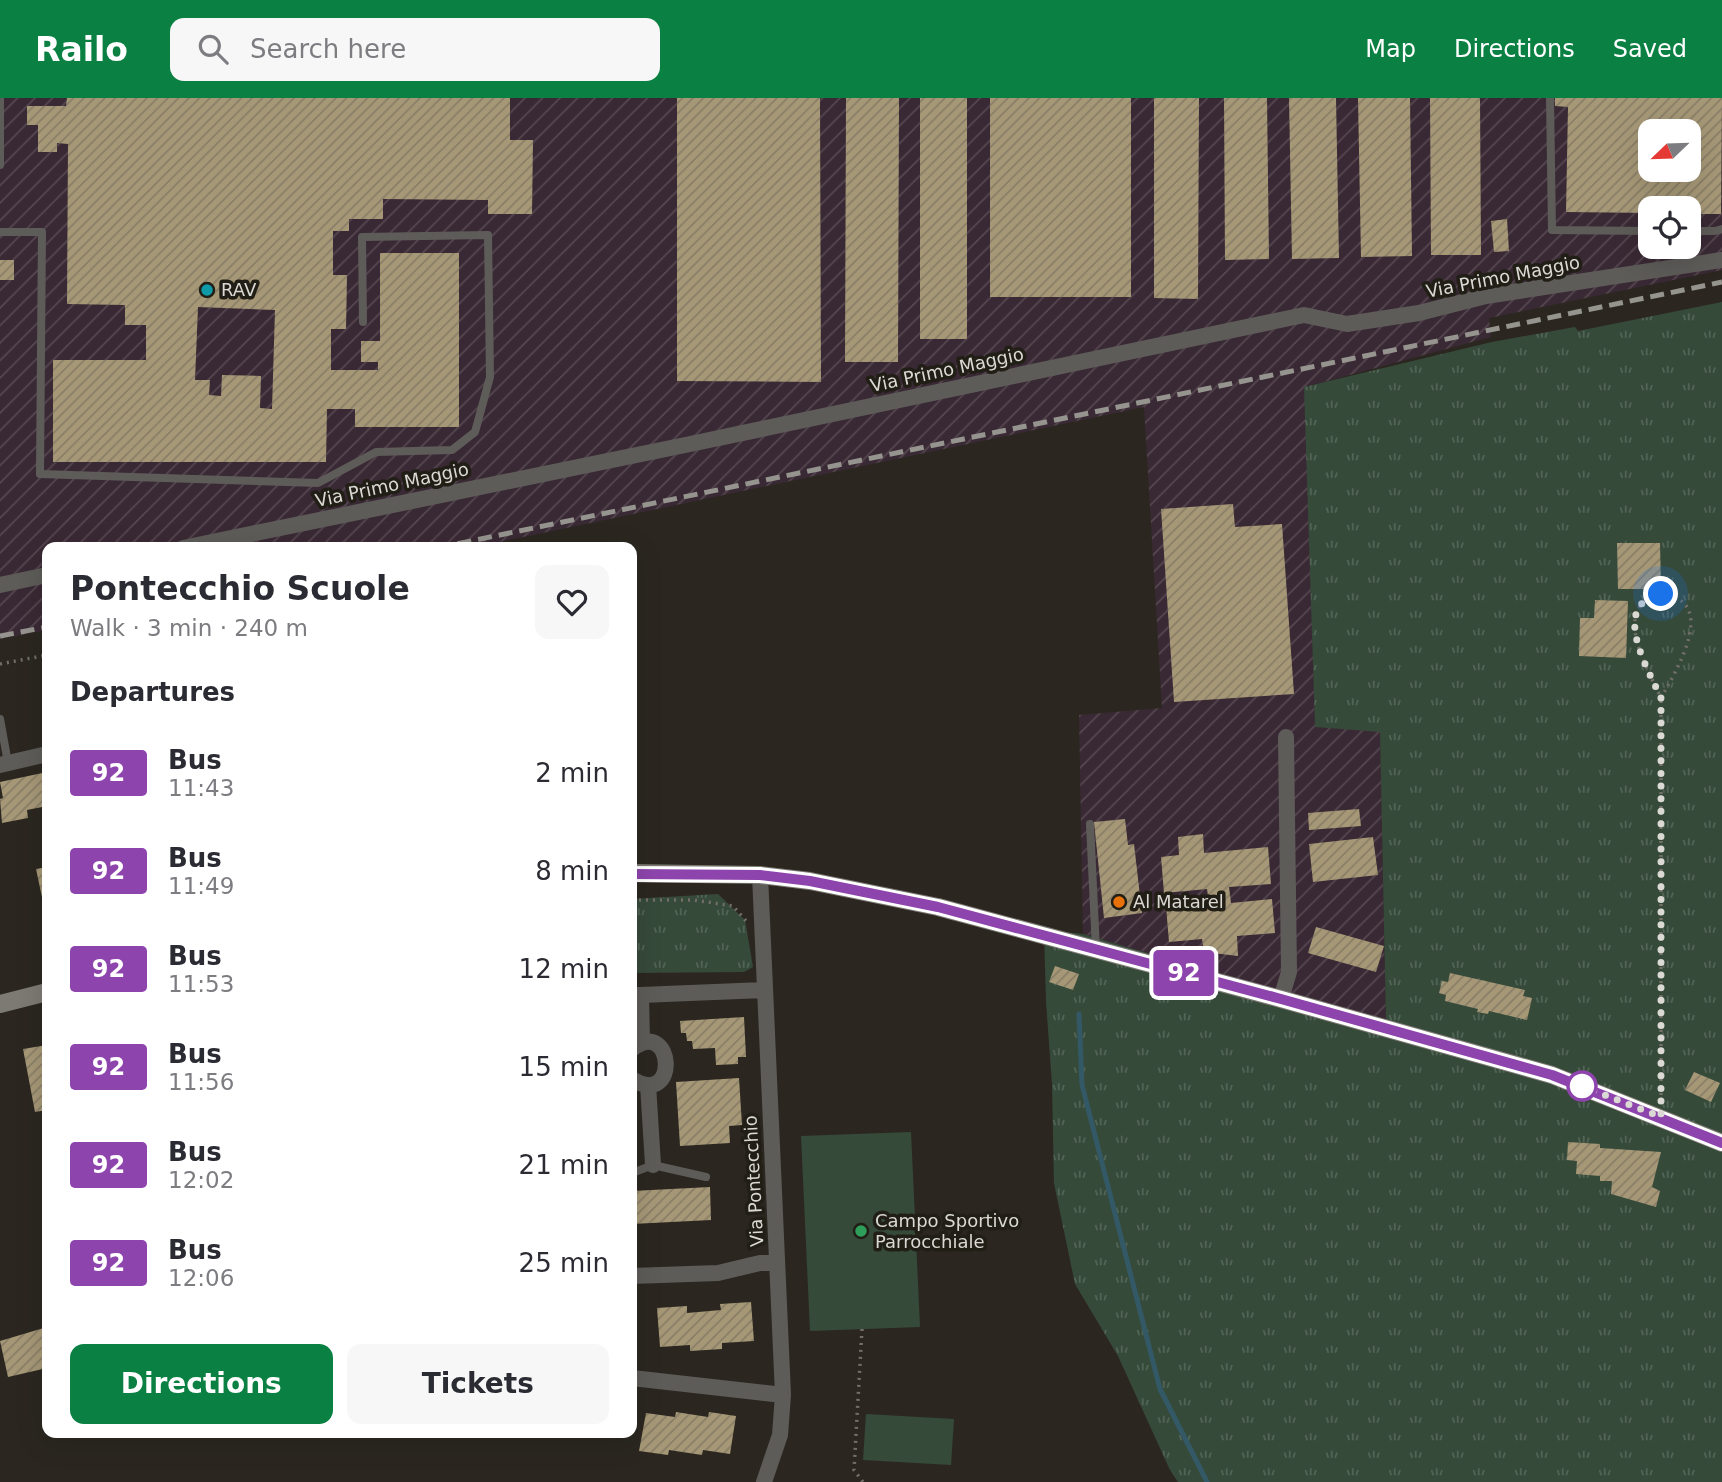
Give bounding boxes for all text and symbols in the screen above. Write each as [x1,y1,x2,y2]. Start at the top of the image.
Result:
search box [170,18,660,81]
text: Railo [35,30,128,69]
icon: search [194,30,232,68]
text: Search here [250,34,406,64]
text: Map [1365,35,1416,63]
text: Directions [1454,35,1575,63]
text: Saved [1613,35,1687,63]
north arrow [1638,119,1701,182]
map controls [1638,119,1701,259]
button: locate [1638,196,1701,259]
street label: Via Primo Maggio [1424,251,1582,302]
place label: RAV [221,279,257,300]
marker: RAV [199,282,215,298]
street label: Via Primo Maggio [868,343,1026,396]
street label: Via Primo Maggio [313,458,471,511]
button: heart [535,565,609,639]
text: Pontecchio Scuole [70,569,410,608]
your location [1643,576,1678,611]
text: Walk · 3 min · 240 m [70,615,308,641]
text: Departures [70,677,235,707]
text: Bus [168,745,222,775]
text: 2 min [535,758,609,788]
text: 92 [92,759,125,787]
text: 11:43 [168,775,234,801]
text: Bus [168,843,222,873]
text: 8 min [535,856,609,886]
text: 92 [92,857,125,885]
text: 11:49 [168,873,234,899]
place label: Al Matarel [1133,891,1224,912]
marker: Al Matarel [1111,894,1127,910]
text: Bus [168,941,222,971]
line badge: 92 [1152,950,1216,996]
text: 12 min [519,954,609,984]
text: 92 [92,955,125,983]
text: 92 [1167,959,1201,987]
text: 11:53 [168,971,234,997]
text: Bus [168,1039,222,1069]
text: 15 min [519,1052,609,1082]
text: 92 [92,1053,125,1081]
text: 11:56 [168,1069,234,1095]
unlabelled marker [1567,1071,1597,1101]
street label: Via Pontecchio [740,1115,767,1247]
text: Bus [168,1137,222,1167]
text: 21 min [519,1150,609,1180]
text: 92 [92,1151,125,1179]
text: 12:02 [168,1167,234,1193]
place label: Campo Sportivo Parrocchiale [875,1210,1019,1252]
marker: Campo Sportivo Parrocchiale [853,1223,869,1239]
text: Bus [168,1235,222,1265]
text: 25 min [519,1248,609,1278]
text: 92 [92,1249,125,1277]
text: 12:06 [168,1265,234,1291]
button: Directions [70,1344,333,1424]
button: Tickets [347,1344,609,1424]

